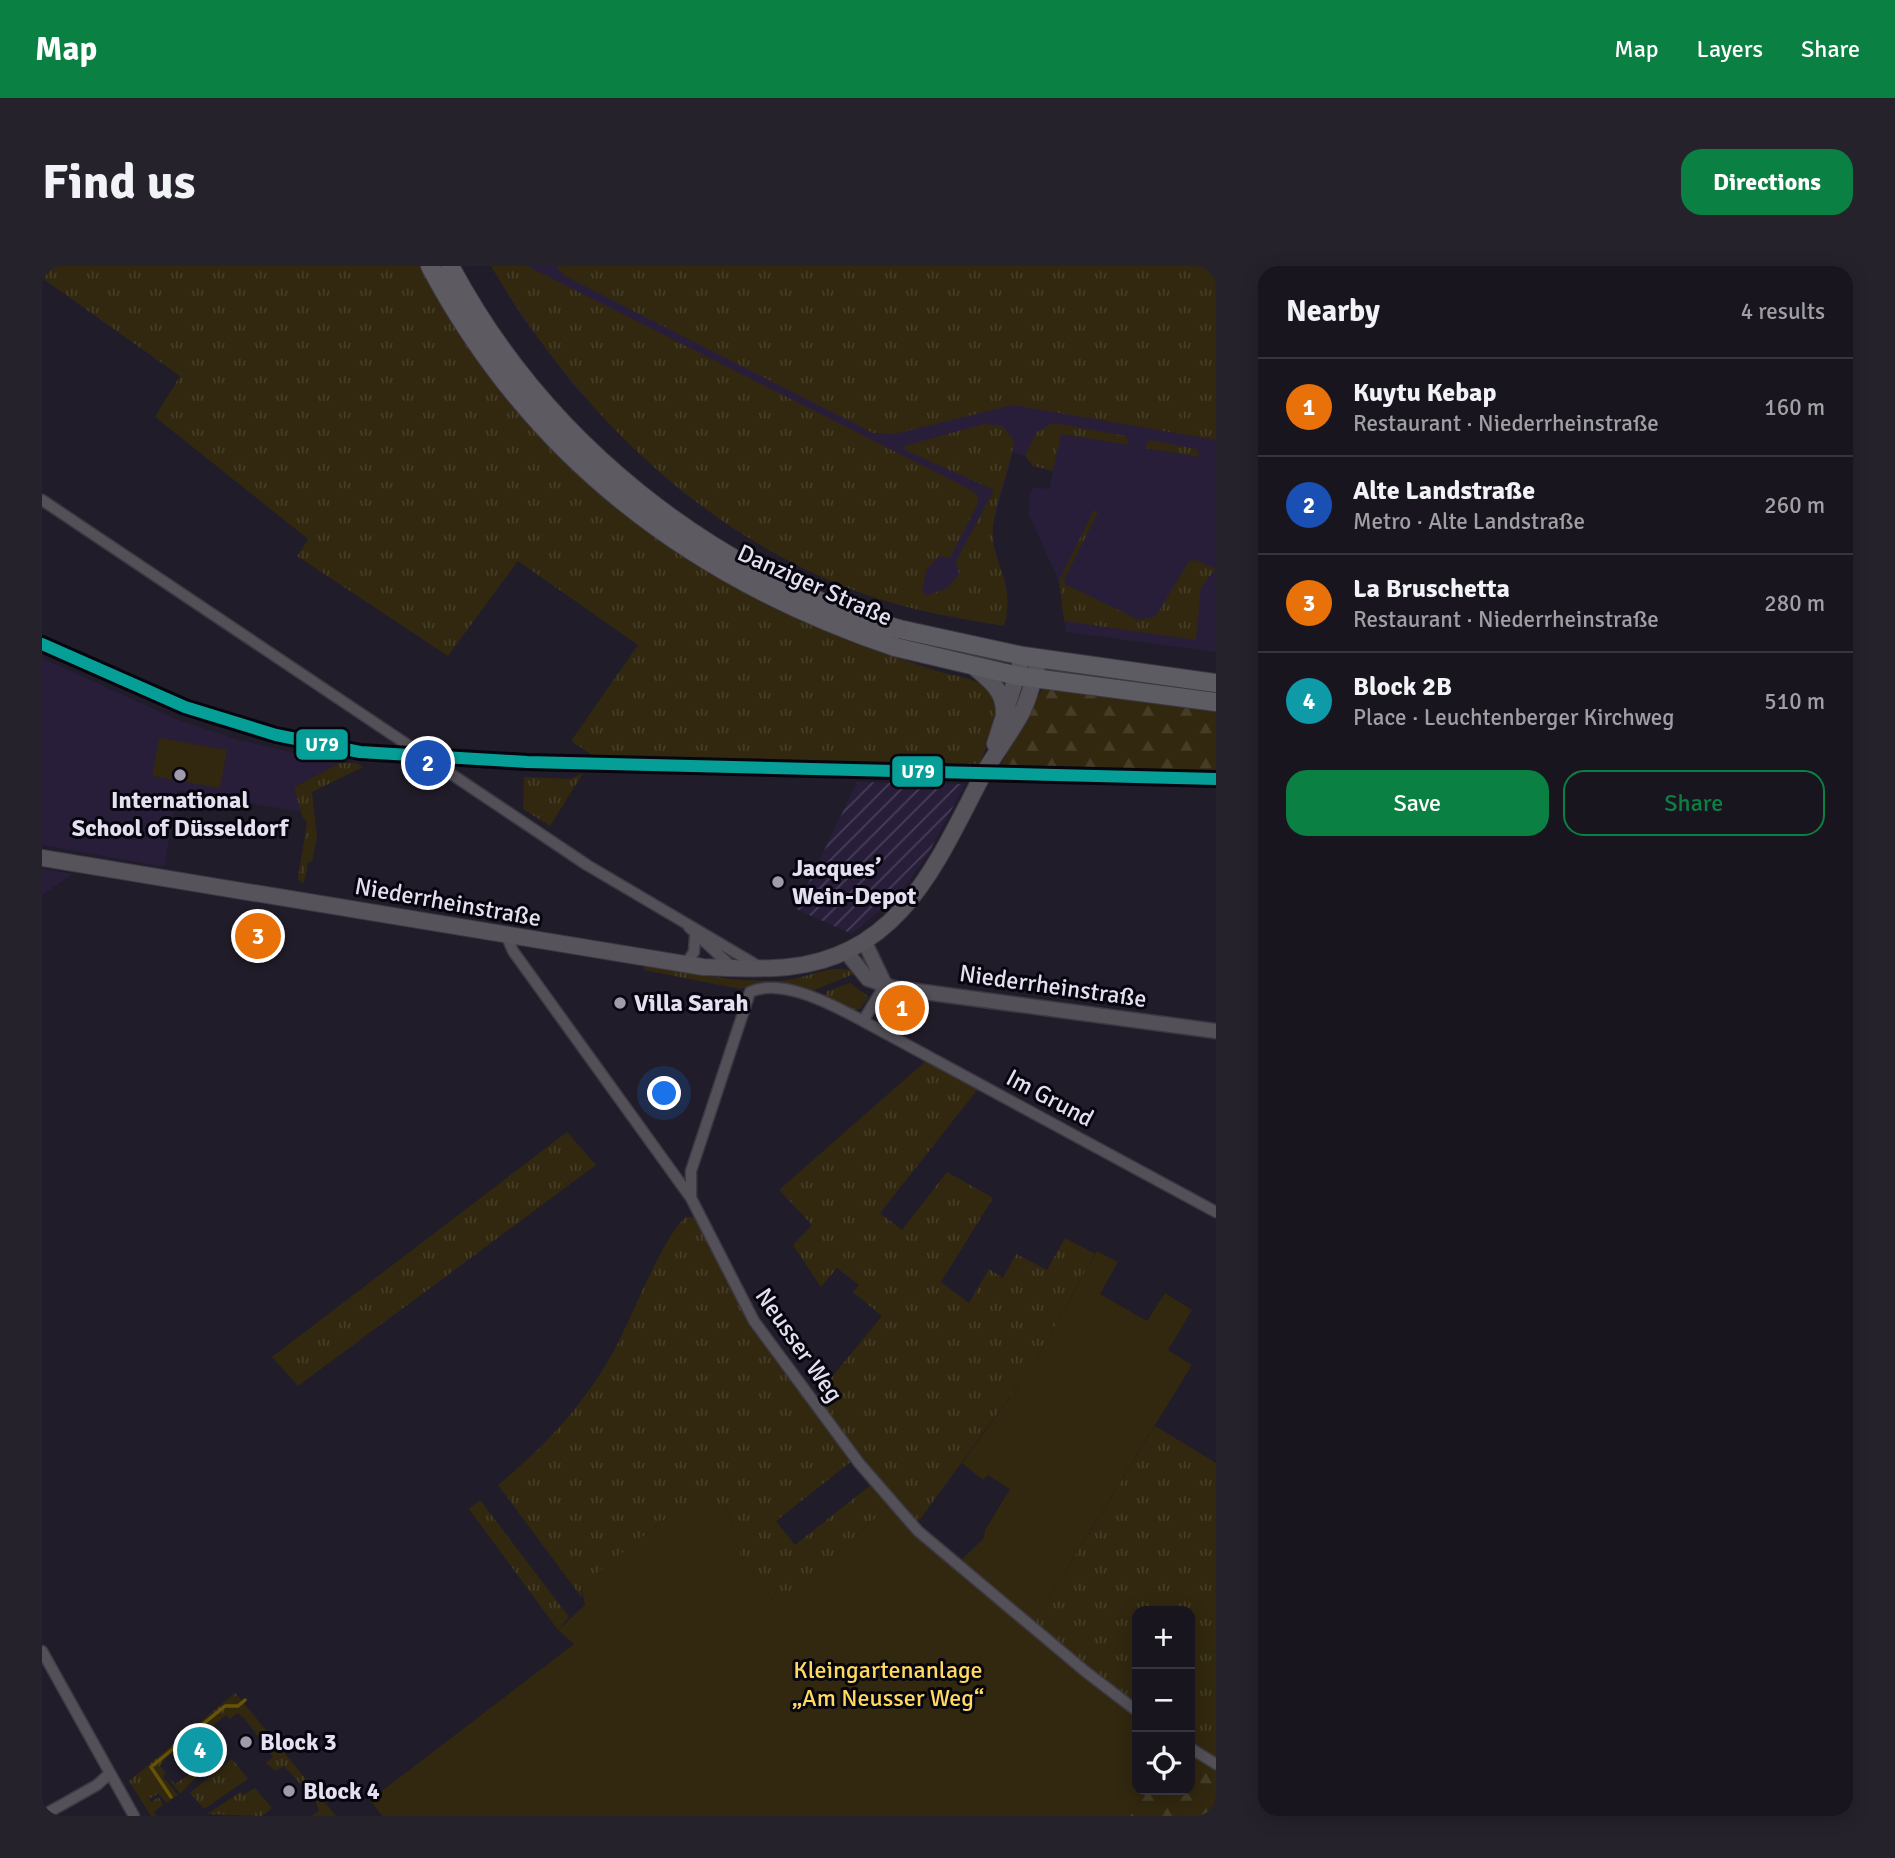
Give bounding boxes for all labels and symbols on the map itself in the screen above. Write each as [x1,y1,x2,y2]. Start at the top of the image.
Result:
street label: Danziger Straße [733,537,897,633]
line badge: U79 [295,728,349,761]
text: U79 [305,733,339,757]
pin: 2 [405,737,451,789]
line badge: U79 [891,755,944,788]
text: U79 [901,760,935,784]
marker: International School of Düsseldorf [172,767,188,783]
place label: International School of Düsseldorf [72,785,290,843]
place label: Jacques’ Wein-Depot [792,853,916,911]
street label: Niederrheinstraße [352,871,544,933]
marker: Jacques’ Wein-Depot [770,874,786,890]
pin: 3 [235,910,281,962]
street label: Niederrheinstraße [957,958,1149,1014]
pin: 1 [879,982,925,1034]
place label: Villa Sarah [634,988,748,1018]
marker: Villa Sarah [612,995,628,1011]
street label: Im Grund [1001,1063,1099,1133]
your location [647,1076,681,1110]
street label: Neusser Weg [749,1282,849,1408]
park label: Kleingartenanlage „Am Neusser Weg“ [792,1655,984,1713]
pin: 4 [177,1724,223,1776]
place label: Block 3 [260,1727,337,1757]
marker: Block 3 [238,1734,254,1750]
place label: Block 4 [303,1776,380,1806]
marker: Block 4 [281,1783,297,1799]

